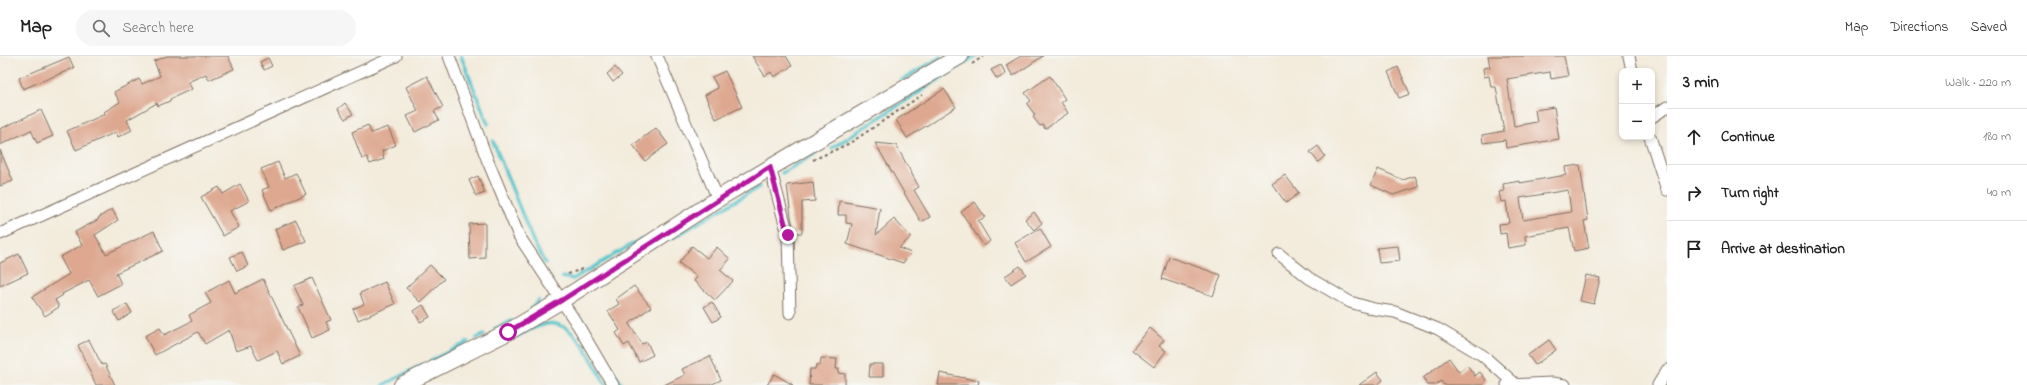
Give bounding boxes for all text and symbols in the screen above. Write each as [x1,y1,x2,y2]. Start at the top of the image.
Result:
search box [76,10,356,46]
text: Map [20,14,52,41]
icon: search [90,17,112,39]
text: Search here [122,17,194,39]
text: Map [1845,17,1868,38]
text: Directions [1890,17,1948,38]
text: Saved [1970,17,2007,38]
map controls [1619,68,1655,140]
button: + [1619,68,1655,104]
text: 3 min [1683,70,1719,95]
text: Walk · 220 m [1945,73,2011,92]
button: − [1619,104,1655,140]
icon: ahead [1683,126,1705,148]
text: Continue [1721,126,1775,148]
text: 180 m [1983,127,2011,146]
icon: right [1683,182,1705,204]
text: Turn right [1721,182,1779,204]
text: 40 m [1987,183,2011,202]
route end [779,226,797,244]
icon: arrive [1683,238,1705,260]
text: Arrive at destination [1721,238,1845,260]
route start [499,323,517,341]

